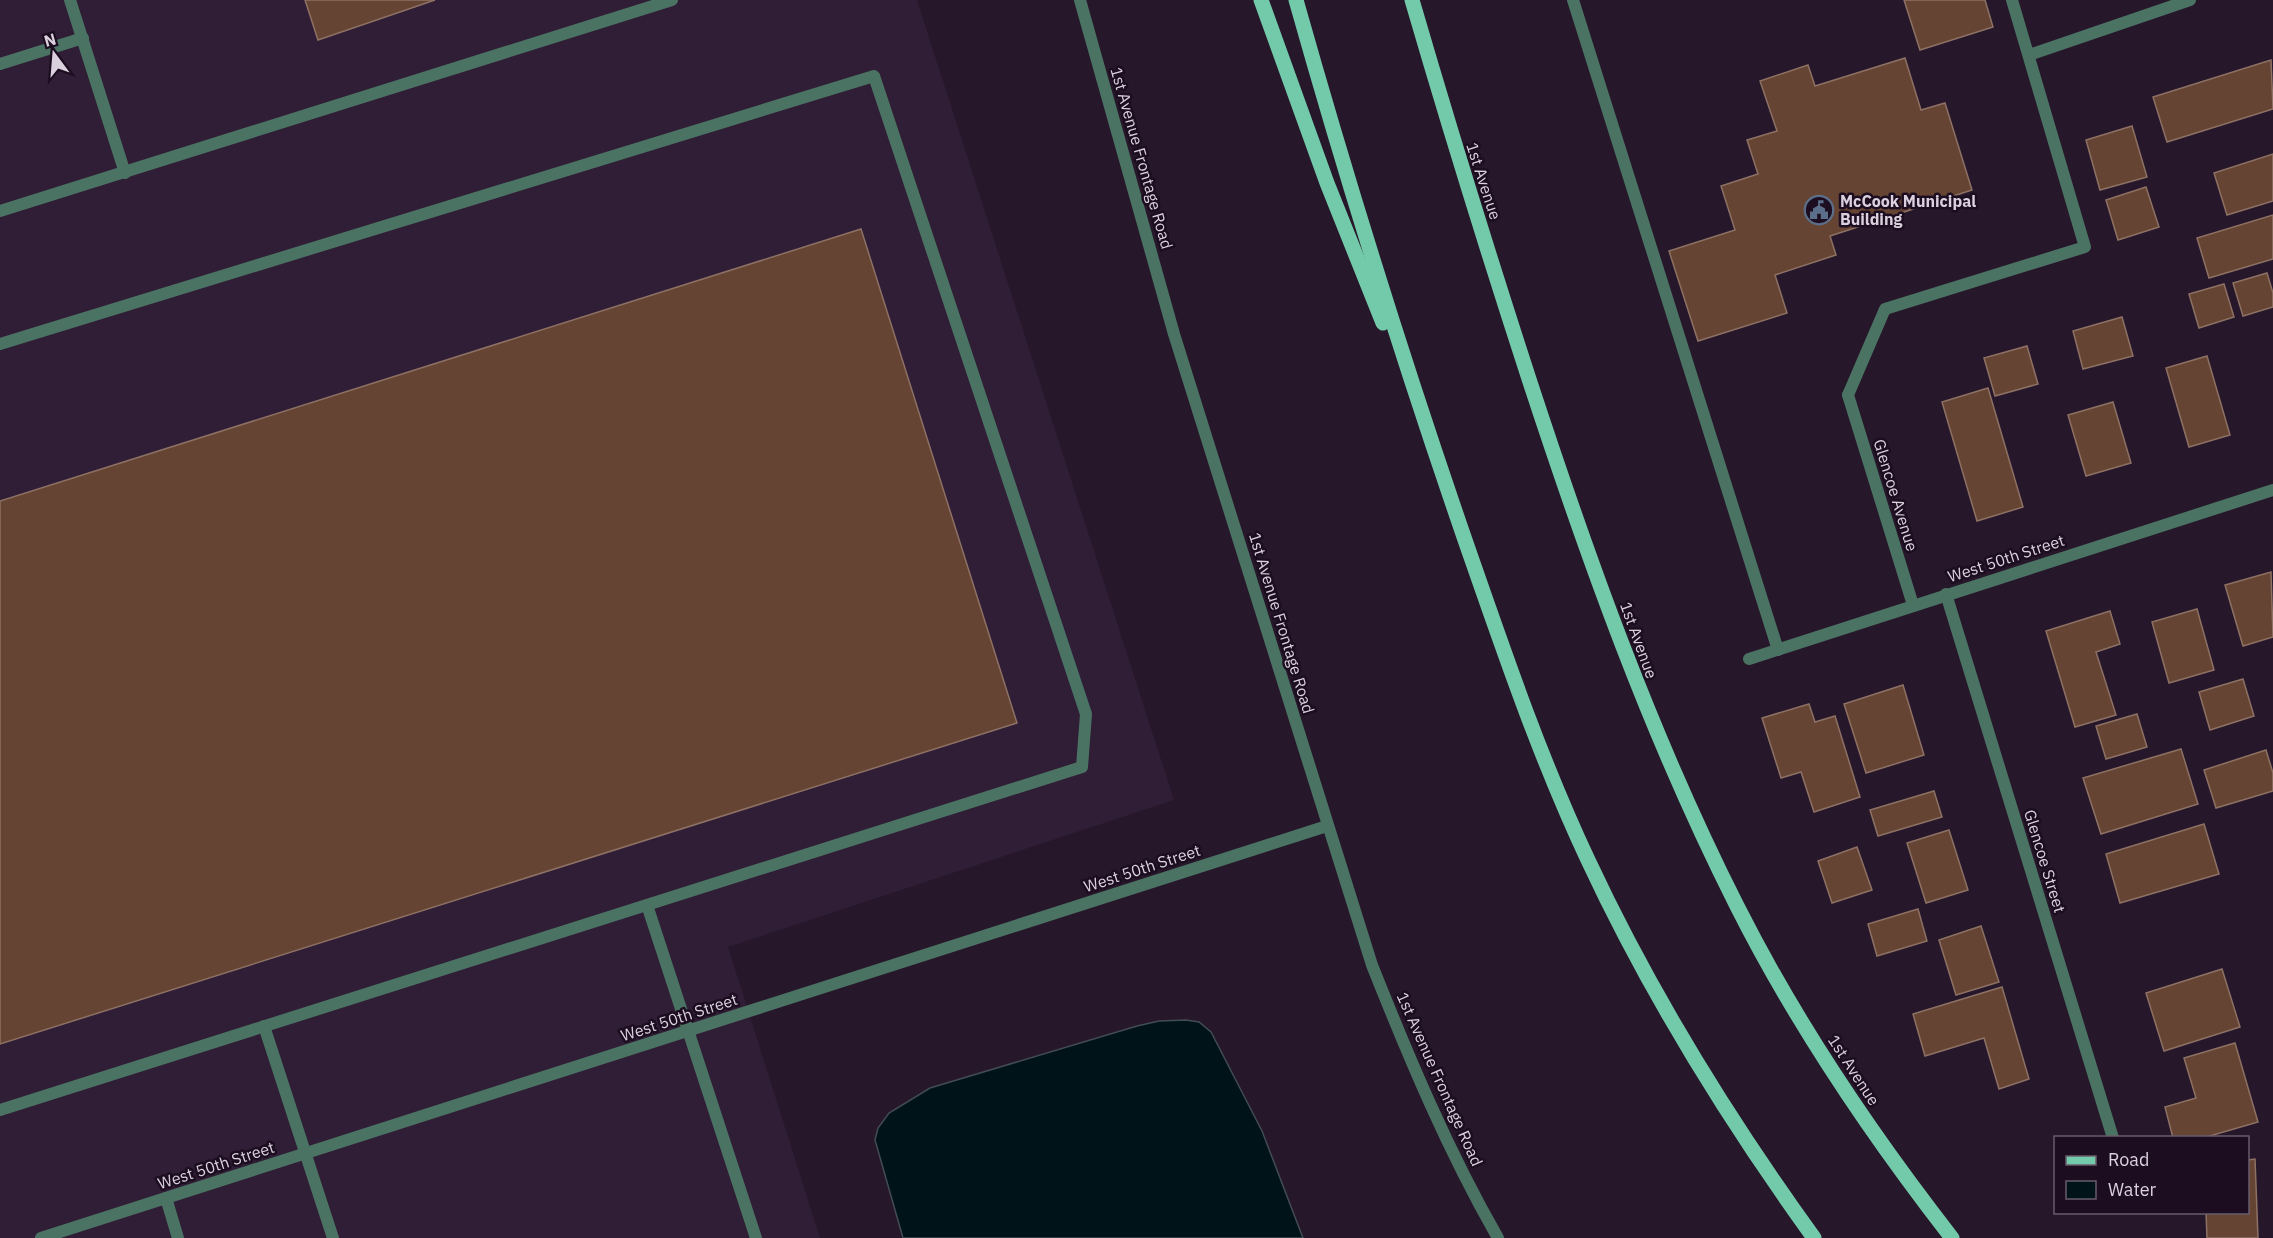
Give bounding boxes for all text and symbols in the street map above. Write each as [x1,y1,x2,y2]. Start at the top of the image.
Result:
north arrow [24,24,84,84]
text: N [42,28,58,51]
street label: 1st Avenue Frontage Road [1106,65,1178,251]
street label: 1st Avenue [1462,140,1506,222]
place label: McCook Municipal Building [1840,191,1976,229]
public building icon: McCook Municipal Building [1803,194,1835,226]
street label: Glencoe Avenue [1869,436,1923,554]
street label: 1st Avenue Frontage Road [1245,530,1319,716]
street label: West 50th Street [1945,530,2067,586]
street label: 1st Avenue [1616,599,1662,681]
street label: Glencoe Street [2020,807,2070,915]
street label: West 50th Street [1081,840,1203,896]
street label: West 50th Street [618,989,740,1045]
street label: 1st Avenue Frontage Road [1393,989,1487,1169]
street label: 1st Avenue [1824,1031,1884,1109]
legend [2054,1136,2249,1214]
street label: West 50th Street [155,1137,277,1193]
text: Road [2108,1148,2149,1171]
text: Water [2108,1178,2157,1201]

